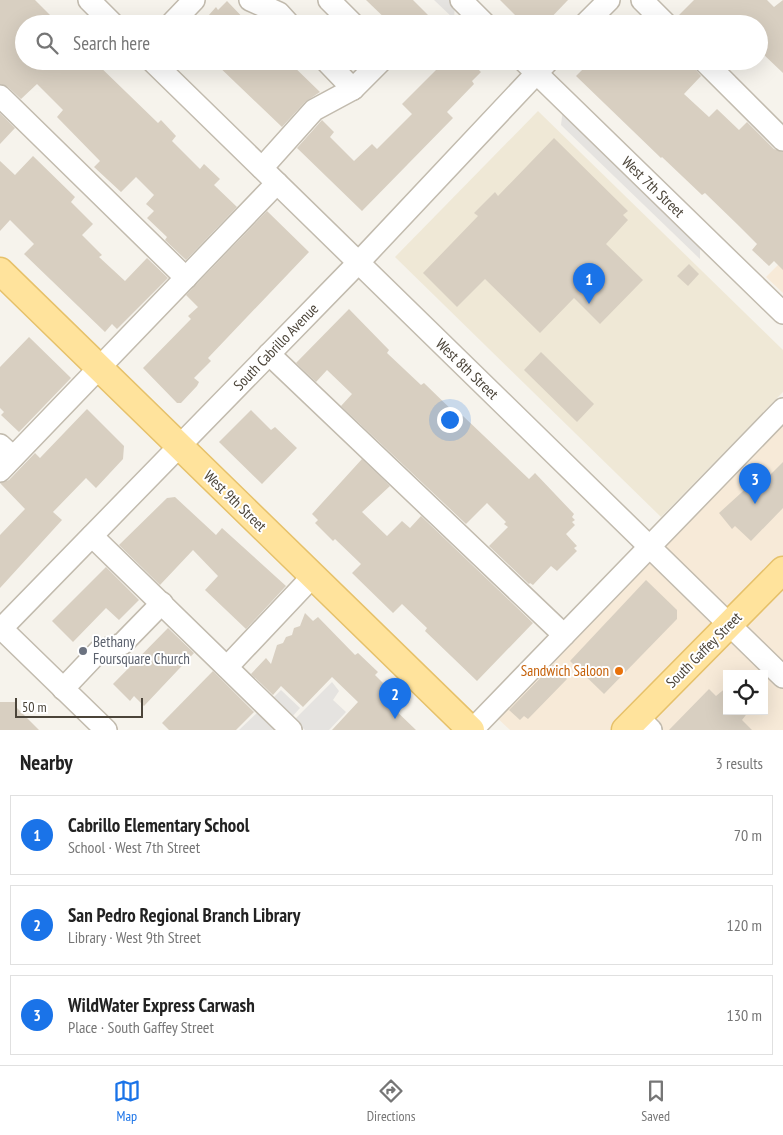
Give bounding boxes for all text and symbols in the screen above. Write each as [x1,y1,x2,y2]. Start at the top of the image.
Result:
search box [15,15,768,70]
icon: search [33,29,61,57]
text: Search here [73,31,150,55]
street label: West 7th Street [618,152,689,221]
pin: 1 [573,263,605,304]
street label: South Cabrillo Avenue [229,299,322,394]
street label: West 8th Street [432,334,503,403]
your location [437,407,463,433]
pin: 3 [739,463,771,504]
street label: West 9th Street [200,466,271,535]
street label: South Gaffey Street [662,608,746,692]
place label: Bethany Foursquare Church [93,632,190,668]
marker: Bethany Foursquare Church [77,645,89,657]
place label: Sandwich Saloon [521,661,609,680]
marker: Sandwich Saloon [613,665,625,677]
map controls [723,670,768,715]
button: locate [723,670,768,715]
pin: 2 [379,678,411,719]
scale bar [15,695,142,718]
text: 50 m [22,698,47,716]
text: Nearby [20,749,73,776]
text: 3 results [716,753,763,773]
text: Cabrillo Elementary School [68,813,249,837]
text: 1 [33,825,41,845]
text: 70 m [734,825,762,845]
text: School · West 7th Street [68,837,200,857]
text: San Pedro Regional Branch Library [68,903,300,927]
text: 2 [33,915,41,935]
text: 120 m [727,915,762,935]
text: Library · West 9th Street [68,927,201,947]
text: WildWater Express Carwash [68,993,255,1017]
text: 3 [33,1005,41,1025]
text: 130 m [727,1005,762,1025]
text: Place · South Gaffey Street [68,1017,214,1037]
tab: Map [113,1077,141,1125]
tab: Directions [367,1077,415,1125]
tab: Saved [641,1077,670,1125]

